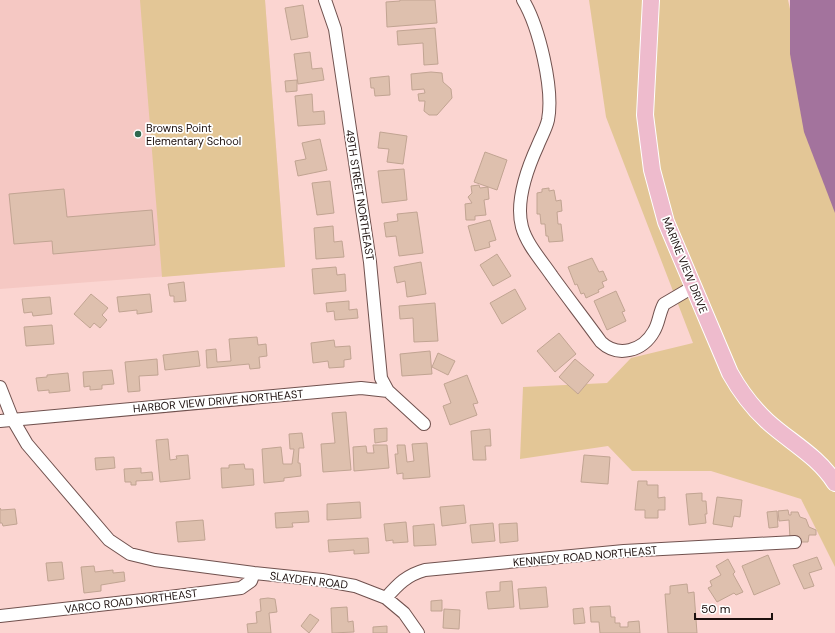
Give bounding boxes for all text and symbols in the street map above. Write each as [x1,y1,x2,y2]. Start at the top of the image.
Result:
place label: Browns Point Elementary School [146,121,241,148]
marker: Browns Point Elementary School [133,129,143,139]
street label: 49TH STREET NORTHEAST [343,129,377,261]
street label: MARINE VIEW DRIVE [659,215,711,315]
street label: HARBOR VIEW DRIVE NORTHEAST [132,387,304,415]
street label: KENNEDY ROAD NORTHEAST [512,543,658,569]
street label: SLAYDEN ROAD [269,568,349,592]
street label: VARCO ROAD NORTHEAST [64,586,198,616]
scale bar [695,595,772,621]
text: 50 m [701,601,730,617]

